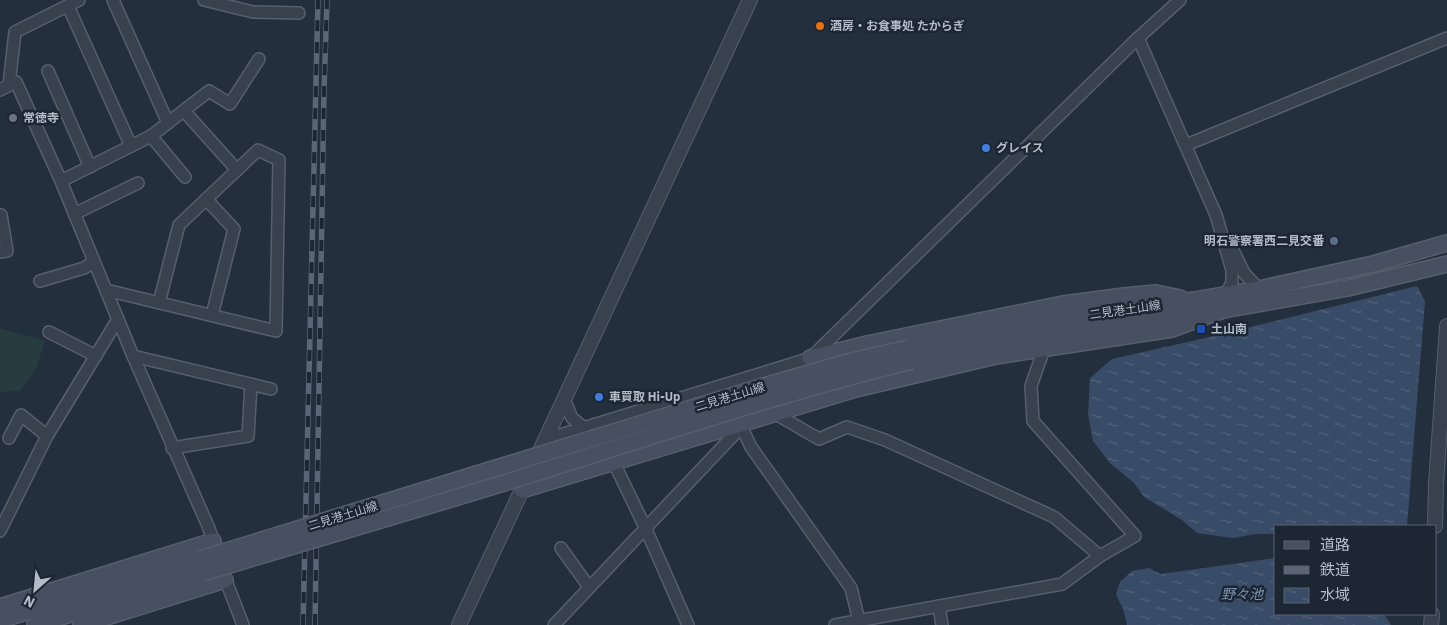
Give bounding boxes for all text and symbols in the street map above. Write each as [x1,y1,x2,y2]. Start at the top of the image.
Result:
place label: 酒房・お食事処 たからぎ [830,18,965,33]
marker: 酒房・お食事処 たからぎ [814,20,826,32]
place label: 常徳寺 [23,110,59,125]
marker: 常徳寺 [7,112,19,124]
place label: グレイス [996,140,1044,155]
marker: グレイス [980,142,992,154]
place label: 明石警察署西二見交番 [1204,233,1325,248]
marker: 明石警察署西二見交番 [1328,235,1340,247]
street label: 二見港土山線 [1088,297,1162,322]
place label: 土山南 [1211,321,1247,336]
marker: 土山南 [1195,323,1207,335]
street label: 二見港土山線 [693,379,766,414]
place label: 車買取 Hi-Up [609,389,680,404]
marker: 車買取 Hi-Up [593,391,605,403]
street label: 二見港土山線 [306,498,379,533]
legend [1274,525,1437,615]
text: 道路 [1320,535,1350,554]
text: 鉄道 [1320,560,1350,579]
north arrow [10,565,60,615]
water label: 野々池 [1221,585,1265,603]
text: 水域 [1320,585,1350,604]
text: N [20,591,38,612]

